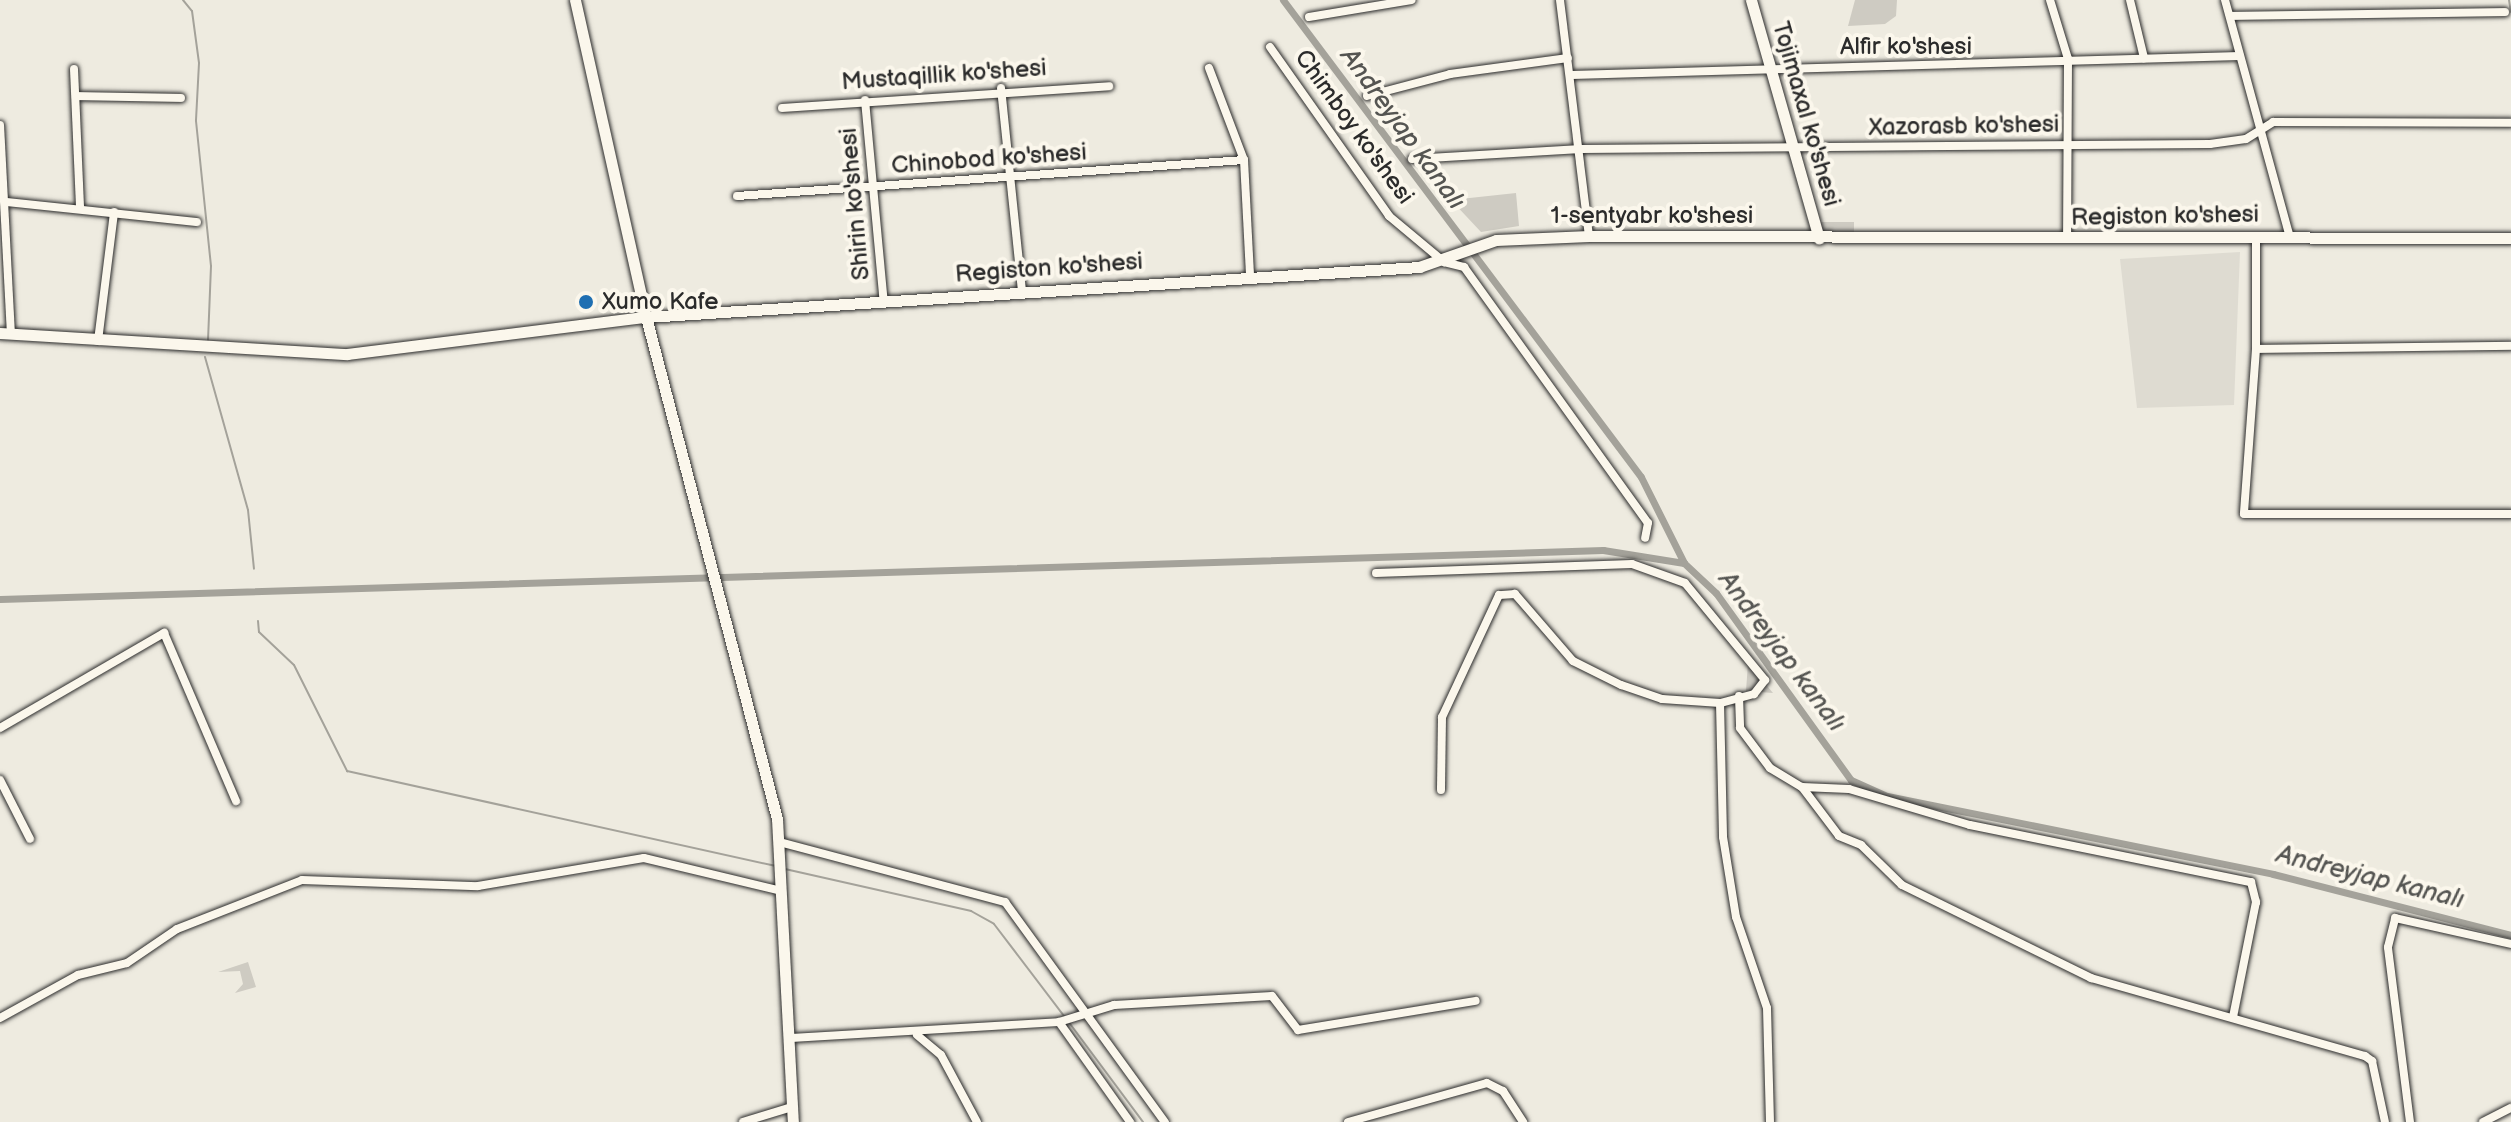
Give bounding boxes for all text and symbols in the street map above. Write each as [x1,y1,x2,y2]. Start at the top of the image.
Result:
street label: Tojimaxal ko'shesi [1766,18,1846,210]
street label: Alfir ko'shesi [1840,33,1972,61]
water label: Andreyjap kanalı [1333,42,1471,216]
street label: Chimboy ko'shesi [1288,44,1420,210]
street label: Mustaqillik ko'shesi [840,53,1048,97]
street label: Xazorasb ko'shesi [1868,110,2060,142]
street label: Shirin ko'shesi [834,127,876,281]
street label: Chinobod ko'shesi [890,138,1088,180]
street label: Registon ko'shesi [2071,200,2259,232]
street label: 1-sentyabr ko'shesi [1551,202,1753,230]
street label: Registon ko'shesi [954,247,1144,289]
place label: Xumo Kafe [602,288,718,316]
marker: Xumo Kafe [577,293,595,311]
water label: Andreyjap kanalı [1711,566,1851,738]
water label: Andreyjap kanalı [2273,840,2467,916]

